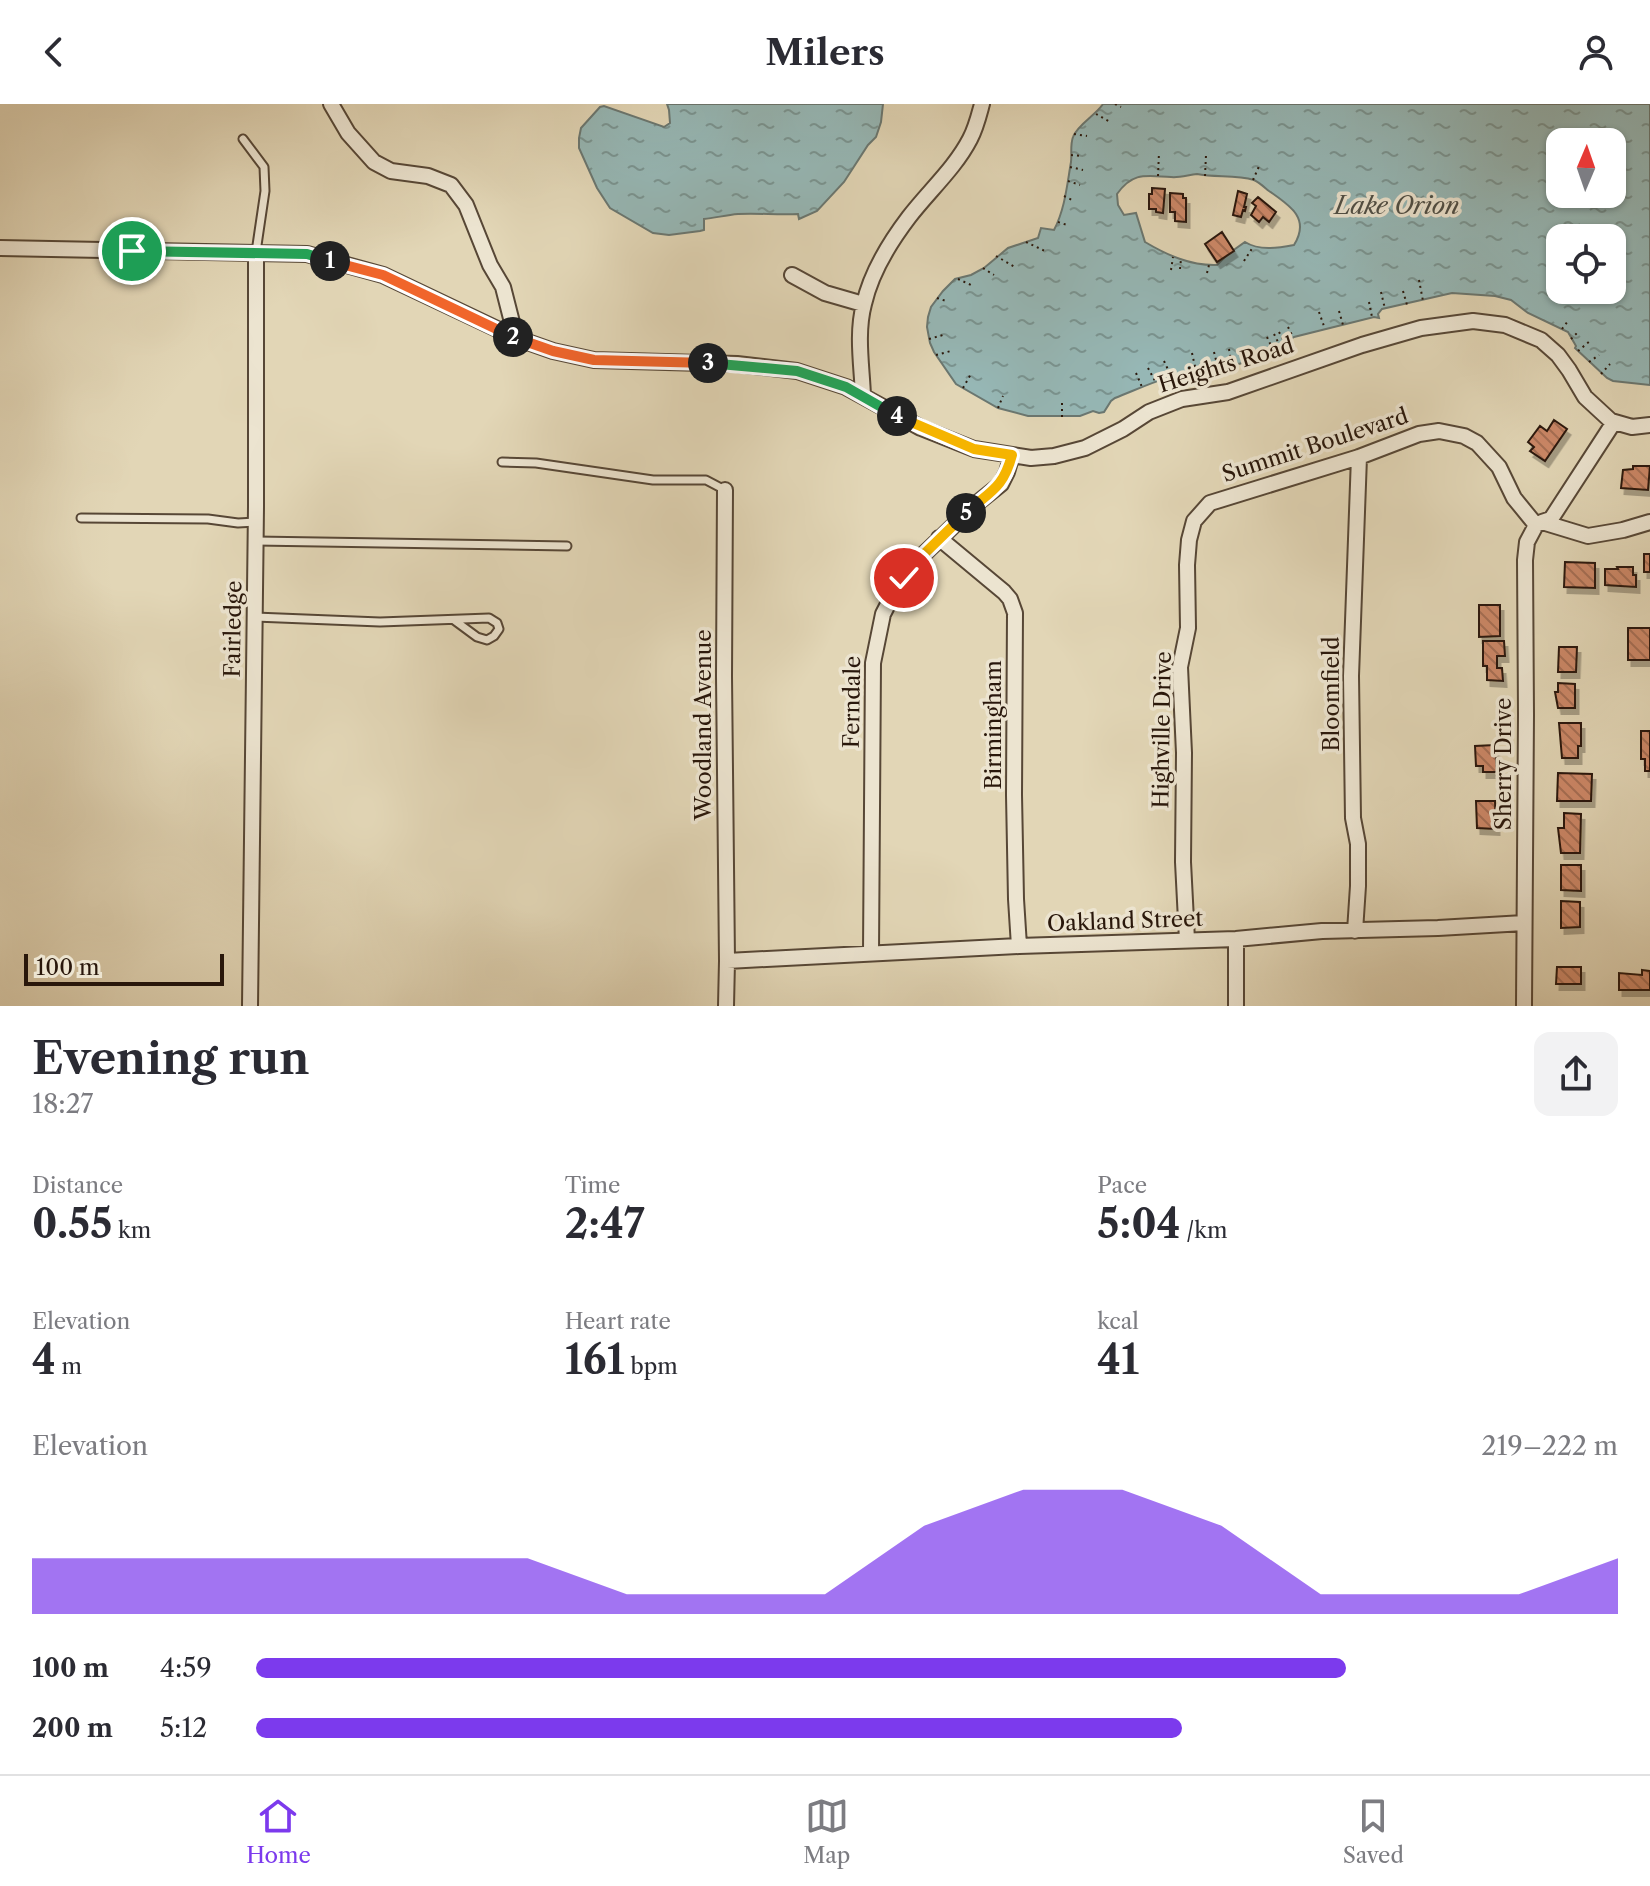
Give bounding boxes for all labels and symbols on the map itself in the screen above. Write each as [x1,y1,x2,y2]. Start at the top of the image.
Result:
north arrow [1546,128,1626,208]
water label: Lake Orion [1333,191,1459,220]
pin [98,217,166,285]
pin: 1 [310,241,350,281]
pin: 2 [493,317,533,357]
street label: Heights Road [1155,332,1297,398]
pin: 3 [688,343,728,383]
pin: 4 [877,396,917,436]
street label: Summit Boulevard [1219,402,1411,488]
pin: 5 [946,493,986,533]
pin [870,544,938,612]
street label: Fairledge [219,580,247,678]
street label: Woodland Avenue [690,629,717,822]
street label: Bloomfield [1318,636,1345,752]
street label: Highville Drive [1147,651,1177,809]
street label: Ferndale [838,655,866,749]
street label: Birmingham [980,660,1007,790]
street label: Sherry Drive [1490,698,1517,830]
street label: Oakland Street [1047,905,1204,937]
scale bar [24,950,224,986]

